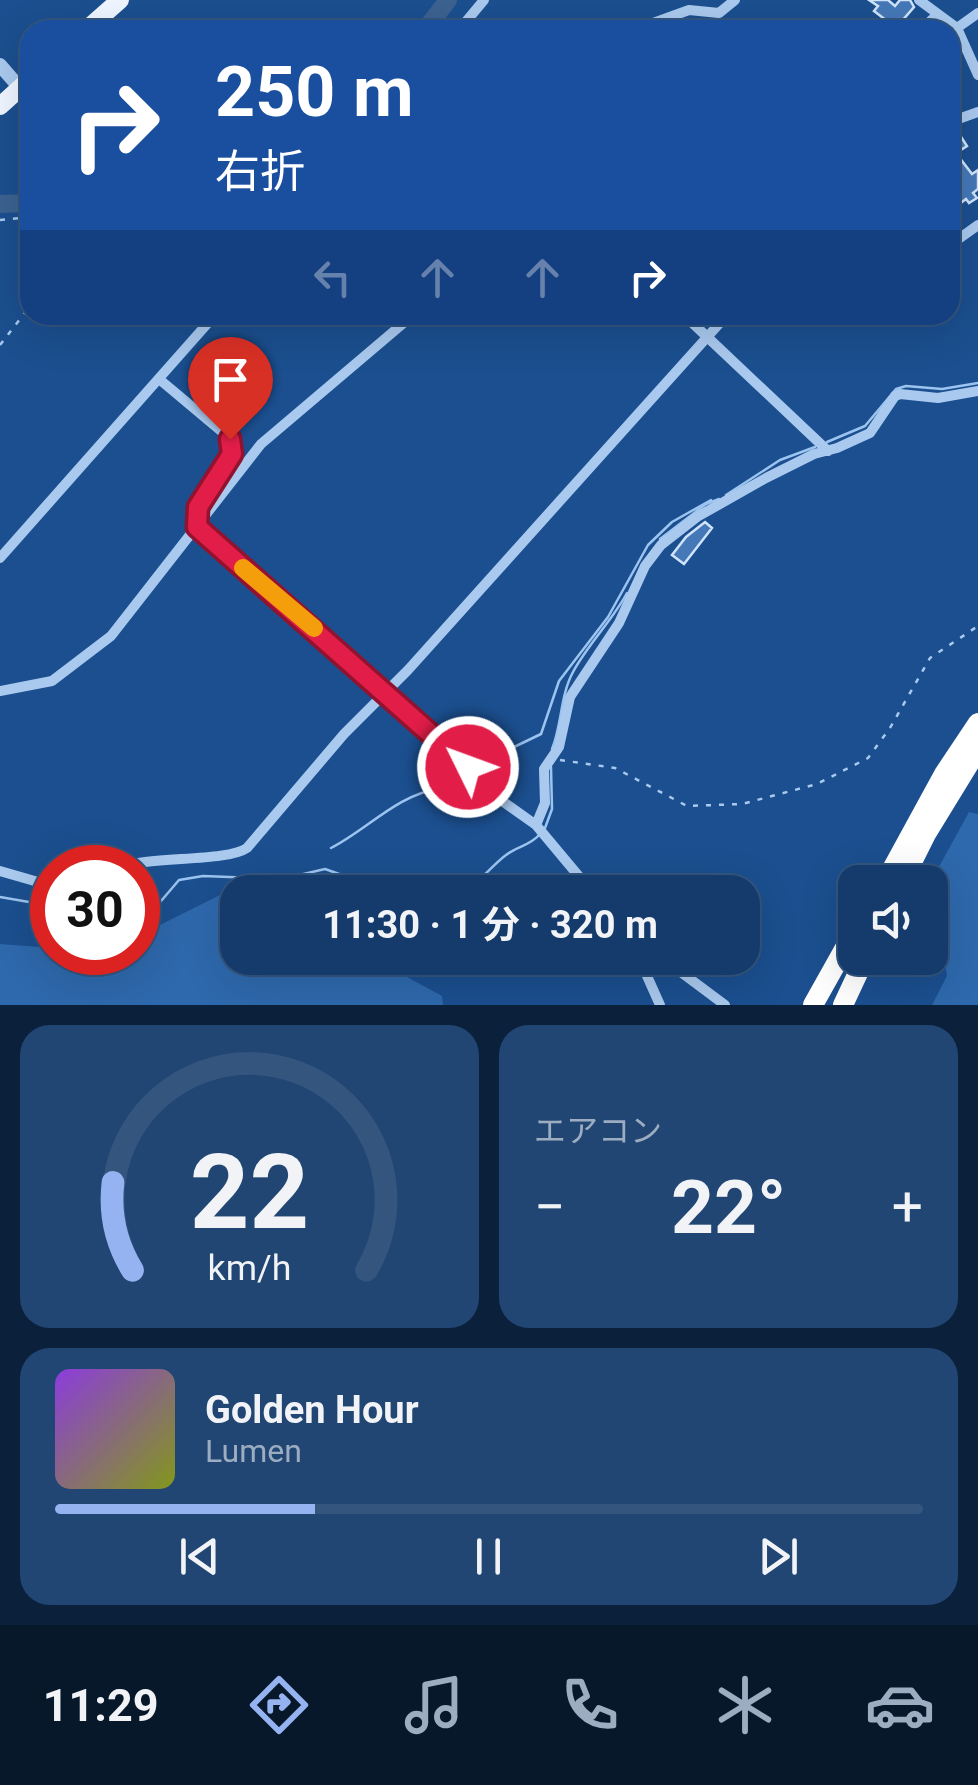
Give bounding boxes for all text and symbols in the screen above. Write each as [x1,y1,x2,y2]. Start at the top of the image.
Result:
text: 250 m [215,51,414,133]
icon: right [50,60,180,190]
text: 右折 [215,145,305,198]
icon: left [305,250,360,305]
icon: ahead [410,250,465,305]
icon: ahead [515,250,570,305]
icon: right [620,250,675,305]
pin [188,337,273,440]
icon: arrive [203,352,258,407]
position arrow [416,715,520,819]
speed limit sign: 30 [30,845,160,975]
map controls [838,865,948,975]
button: sound [838,865,948,975]
text: 11:30 · 1 分 · 320 m [322,903,658,947]
text: エアコン [534,1112,662,1150]
text: 22 [190,1132,309,1253]
text: 22° [671,1163,786,1251]
text: − [534,1175,565,1239]
text: + [892,1175,923,1239]
text: km/h [208,1247,291,1289]
text: Golden Hour [205,1388,419,1432]
text: Lumen [205,1432,302,1470]
icon: previous [172,1529,227,1584]
icon: pause [461,1529,516,1584]
icon: next [751,1529,806,1584]
icon: directions [244,1670,314,1740]
icon: music [399,1670,469,1740]
icon: phone [555,1670,625,1740]
icon: climate [710,1670,780,1740]
icon: car [865,1670,935,1740]
text: 11:29 [43,1679,159,1732]

